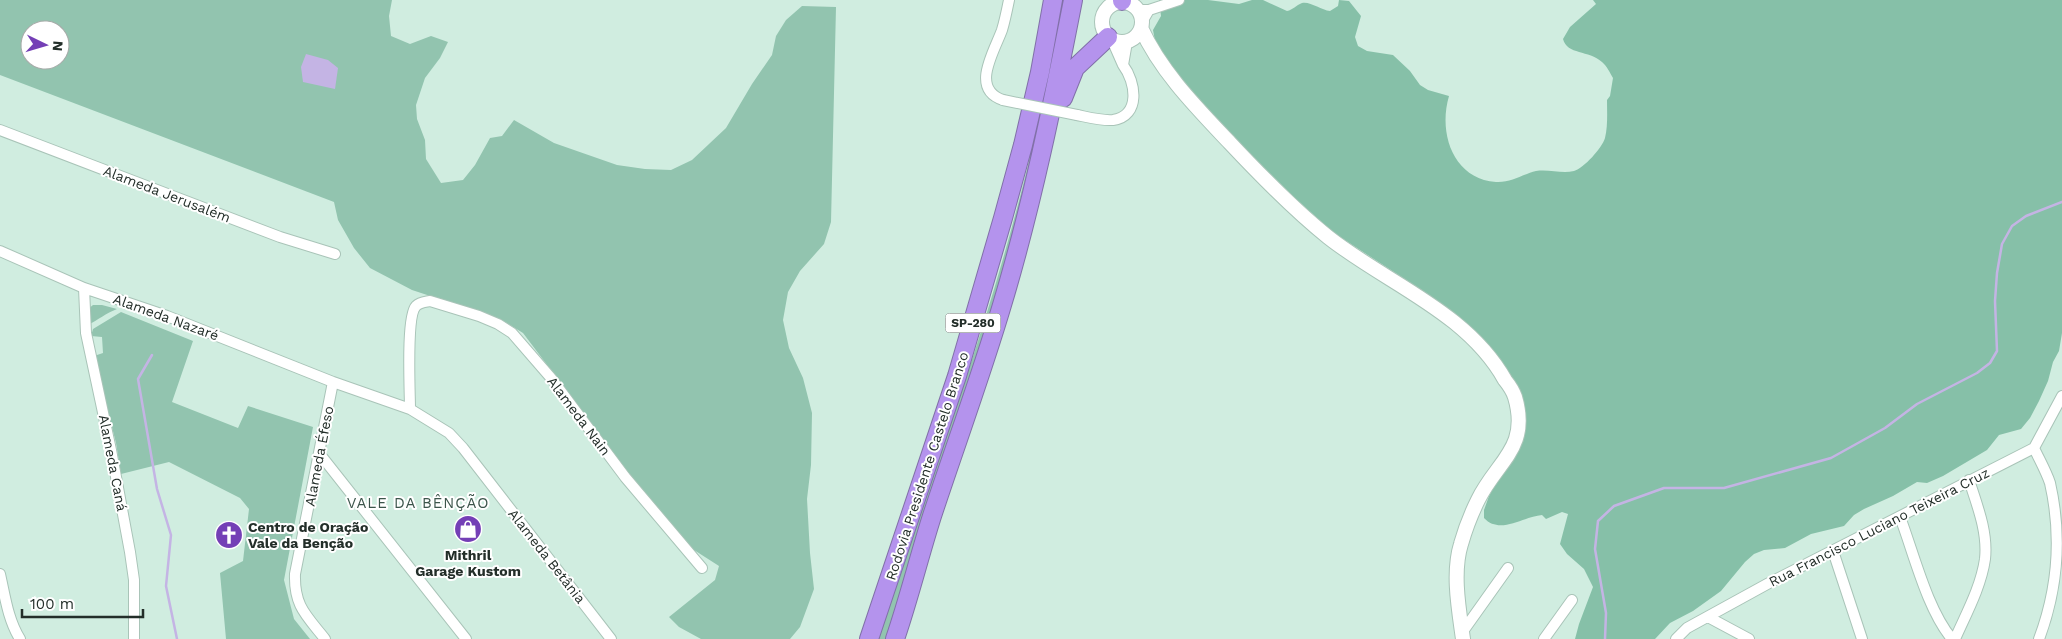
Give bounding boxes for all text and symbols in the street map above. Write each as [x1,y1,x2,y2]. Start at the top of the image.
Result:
north arrow [20,20,70,70]
text: N [50,40,66,52]
street label: Alameda Jerusalém [101,162,233,226]
street label: Alameda Nazaré [111,290,221,344]
road number: SP-280 [946,314,1000,332]
street label: Rodovia Presidente Castelo Branco [882,350,972,582]
street label: Alameda Nain [544,373,614,459]
street label: Alameda Éfeso [301,404,337,508]
street label: Alameda Caná [96,413,130,513]
street label: Rua Francisco Luciano Teixeira Cruz [1766,464,1992,590]
district label: VALE DA BÊNÇÃO [347,494,489,512]
street label: Alameda Betânia [505,506,589,606]
shop icon: Mithril Garage Kustom [453,514,483,544]
place label: Centro de Oração Vale da Benção [248,519,368,551]
church icon: Centro de Oração Vale da Benção [214,520,244,550]
place label: Mithril Garage Kustom [415,547,521,579]
scale bar [22,586,144,618]
text: 100 m [30,595,74,613]

